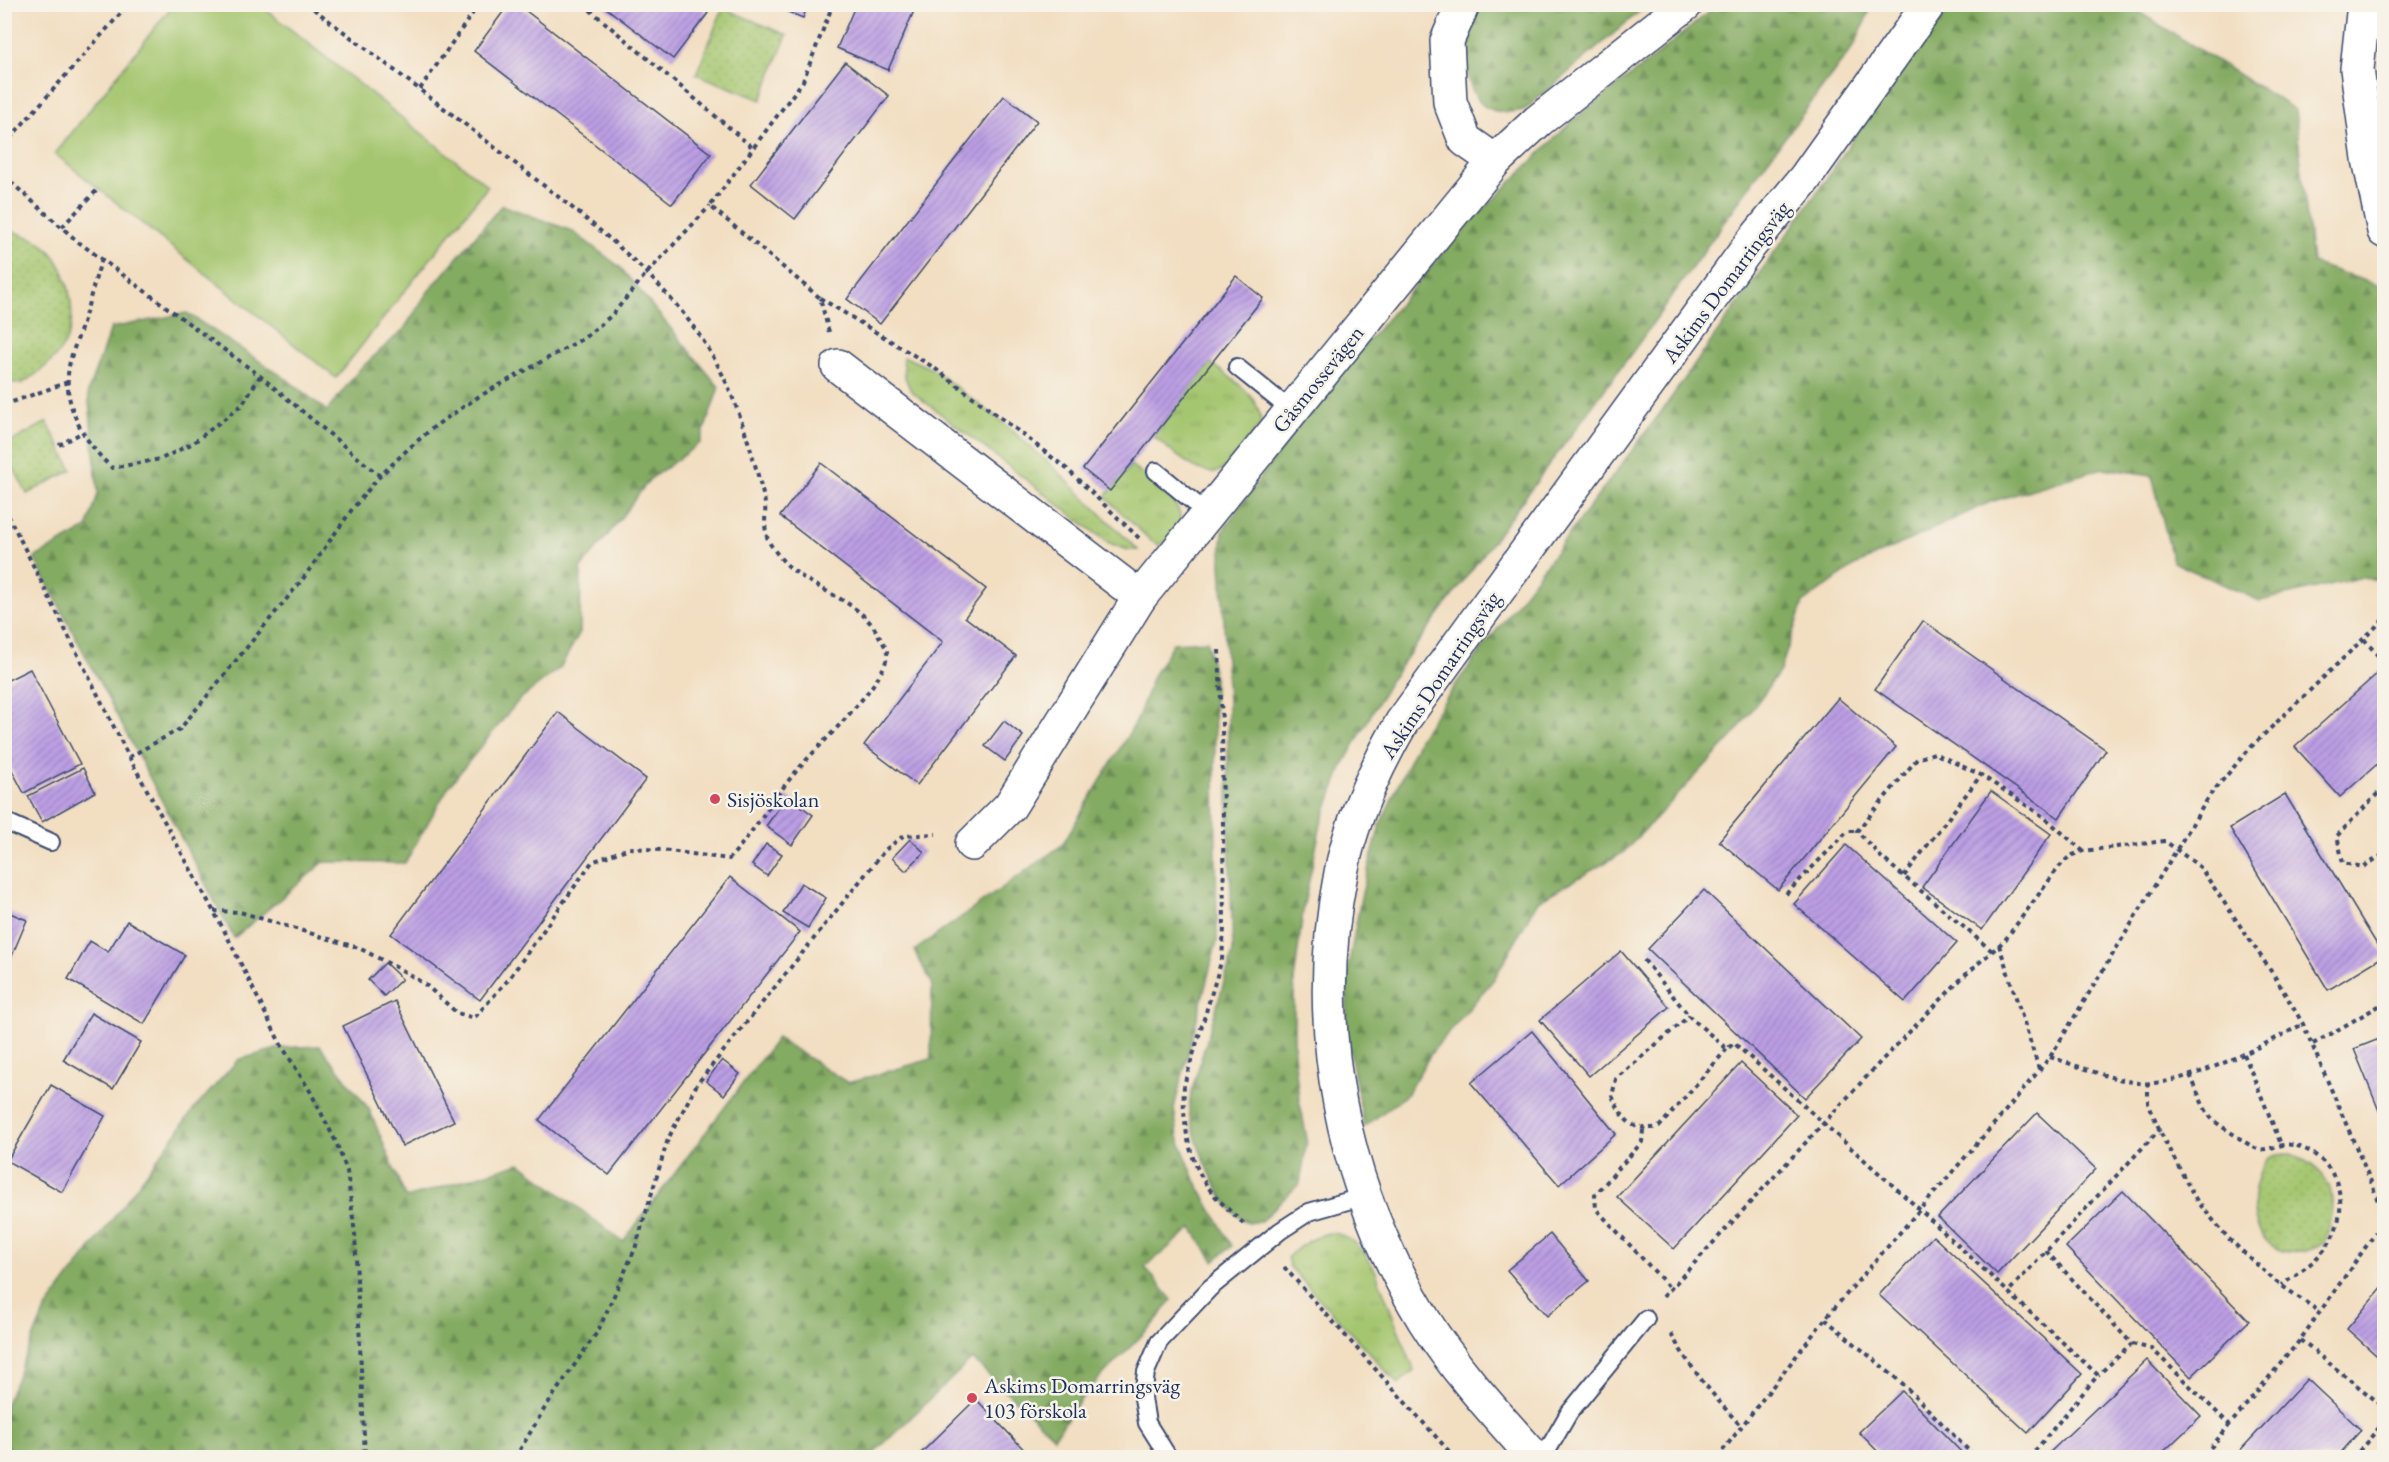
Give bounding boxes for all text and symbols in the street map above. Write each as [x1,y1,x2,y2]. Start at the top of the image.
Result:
street label: Askims Domarringsväg [1655,195,1797,370]
street label: Gåsmossevägen [1266,319,1371,439]
street label: Askims Domarringsväg [1373,585,1507,765]
place label: Sisjöskolan [727,785,820,814]
marker: Sisjöskolan [708,792,722,806]
place label: Askims Domarringsväg 103 förskola [983,1371,1180,1425]
marker: Askims Domarringsväg 103 förskola [965,1391,979,1405]

